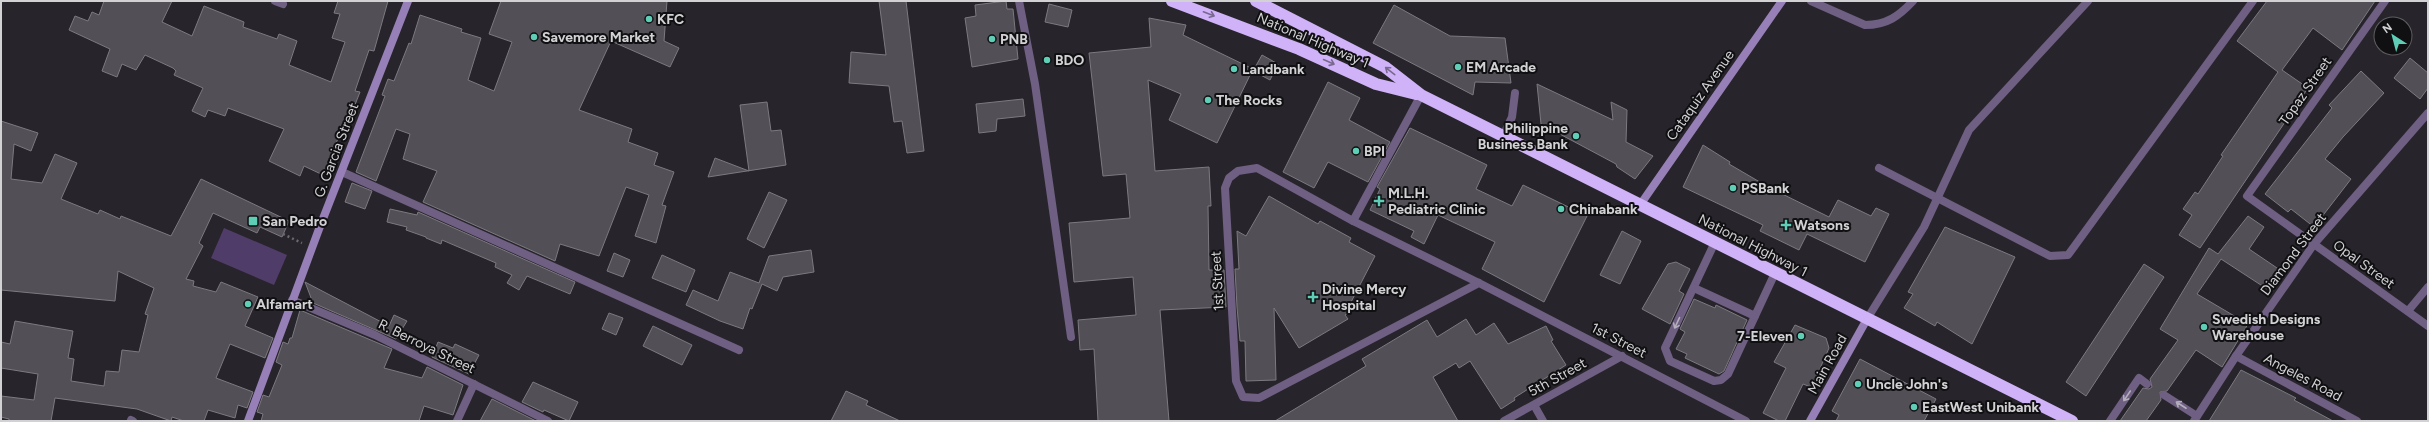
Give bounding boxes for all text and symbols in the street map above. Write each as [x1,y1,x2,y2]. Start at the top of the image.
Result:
street label: National Highway 1 [1254,9,1371,72]
one-way arrow [1202,10,1214,18]
place label: KFC [657,11,684,28]
marker: KFC [644,14,654,24]
north arrow [2373,16,2413,56]
text: N [2380,21,2395,36]
place label: Savemore Market [542,29,656,46]
place label: PNB [1000,31,1028,48]
marker: Savemore Market [529,32,539,42]
marker: PNB [987,34,997,44]
street label: Cataquiz Avenue [1663,47,1738,144]
place label: BDO [1055,52,1084,69]
street label: Topaz Street [2276,54,2335,129]
marker: BDO [1042,55,1052,65]
one-way arrow [1323,59,1335,67]
place label: EM Arcade [1466,59,1536,76]
place label: Landbank [1242,61,1305,78]
marker: EM Arcade [1453,62,1463,72]
marker: Landbank [1229,64,1239,74]
one-way arrow [1385,66,1396,75]
place label: The Rocks [1216,92,1283,109]
marker: The Rocks [1203,95,1213,105]
street label: G. Garcia Street [311,100,362,200]
place label: Philippine Business Bank [1478,120,1568,153]
marker: Philippine Business Bank [1571,131,1581,141]
place label: BPI [1364,143,1385,160]
marker: BPI [1351,146,1361,156]
place label: PSBank [1741,180,1790,197]
marker: PSBank [1728,183,1738,193]
place label: M.L.H. Pediatric Clinic [1388,185,1486,218]
marker: M.L.H. Pediatric Clinic [1373,195,1385,207]
place label: Chinabank [1569,201,1638,218]
marker: Chinabank [1556,204,1566,214]
street label: Diamond Street [2257,210,2330,299]
street label: National Highway 1 [1695,211,1810,280]
place label: San Pedro [262,213,327,230]
marker: San Pedro [247,215,259,227]
place label: Watsons [1794,217,1850,234]
marker: Watsons [1781,220,1791,230]
street label: Opal Street [2330,236,2398,292]
street label: 1st Street [1207,250,1228,312]
place label: Divine Mercy Hospital [1322,281,1407,314]
marker: Divine Mercy Hospital [1307,291,1319,303]
place label: Alfamart [256,296,313,313]
marker: Alfamart [243,299,253,309]
place label: Swedish Designs Warehouse [2212,311,2321,344]
street label: R. Berroya Street [376,316,478,377]
one-way arrow [1673,317,1680,329]
street label: 1st Street [1588,319,1649,362]
marker: Swedish Designs Warehouse [2199,322,2209,332]
place label: 7-Eleven [1737,328,1793,345]
marker: 7-Eleven [1796,331,1806,341]
street label: Main Road [1804,331,1851,397]
street label: Angeles Road [2261,350,2345,405]
street label: 5th Street [1525,355,1589,400]
place label: Uncle John's [1866,376,1948,393]
marker: Uncle John's [1853,379,1863,389]
one-way arrow [2123,390,2131,401]
place label: EastWest Unibank [1922,399,2040,416]
one-way arrow [2175,401,2187,409]
marker: EastWest Unibank [1909,402,1919,412]

